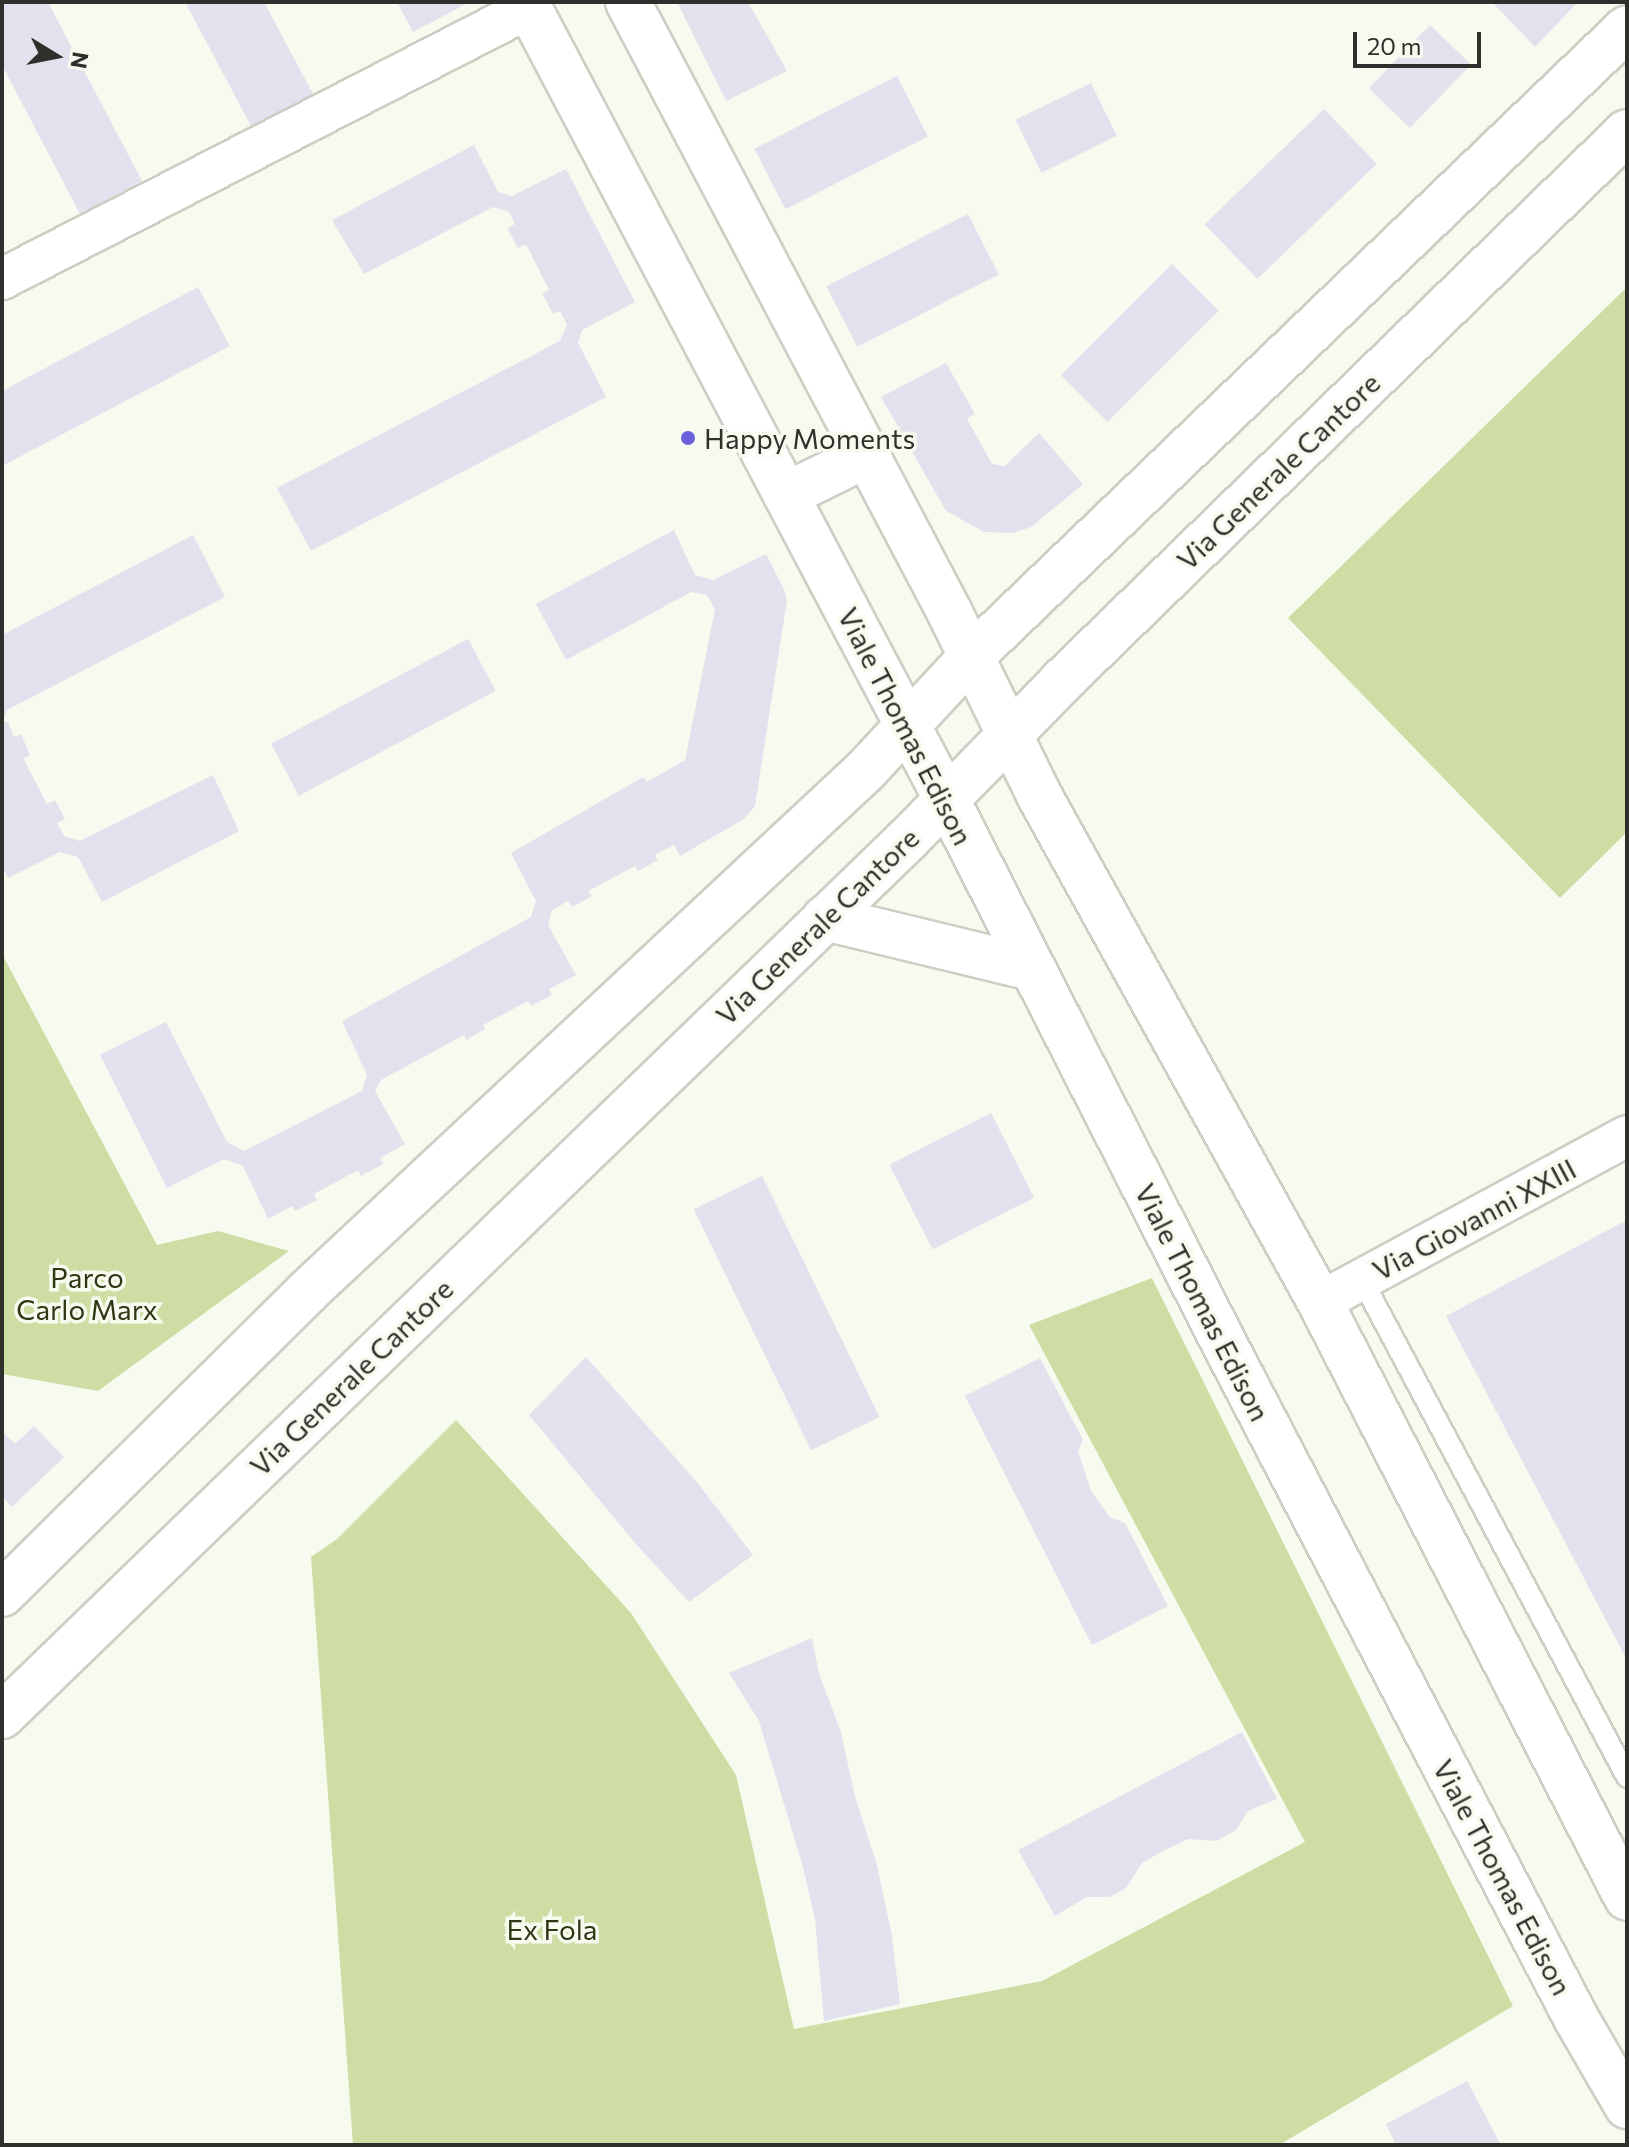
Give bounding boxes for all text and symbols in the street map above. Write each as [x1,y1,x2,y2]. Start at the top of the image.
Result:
north arrow [16,16,96,96]
scale bar [1357,16,1485,66]
text: 20 m [1367,31,1421,60]
text: N [65,50,95,71]
street label: Via Generale Cantore [1170,366,1386,576]
place label: Happy Moments [704,421,915,455]
marker: Happy Moments [679,429,697,447]
street label: Viale Thomas Edison [832,602,980,850]
street label: Via Generale Cantore [709,821,925,1031]
street label: Via Giovanni XXIII [1367,1151,1581,1287]
street label: Viale Thomas Edison [1129,1178,1277,1426]
park label: Parco Carlo Marx [16,1260,158,1326]
street label: Via Generale Cantore [243,1272,459,1482]
street label: Viale Thomas Edison [1427,1754,1579,2000]
park label: Ex Fola [507,1912,597,1946]

